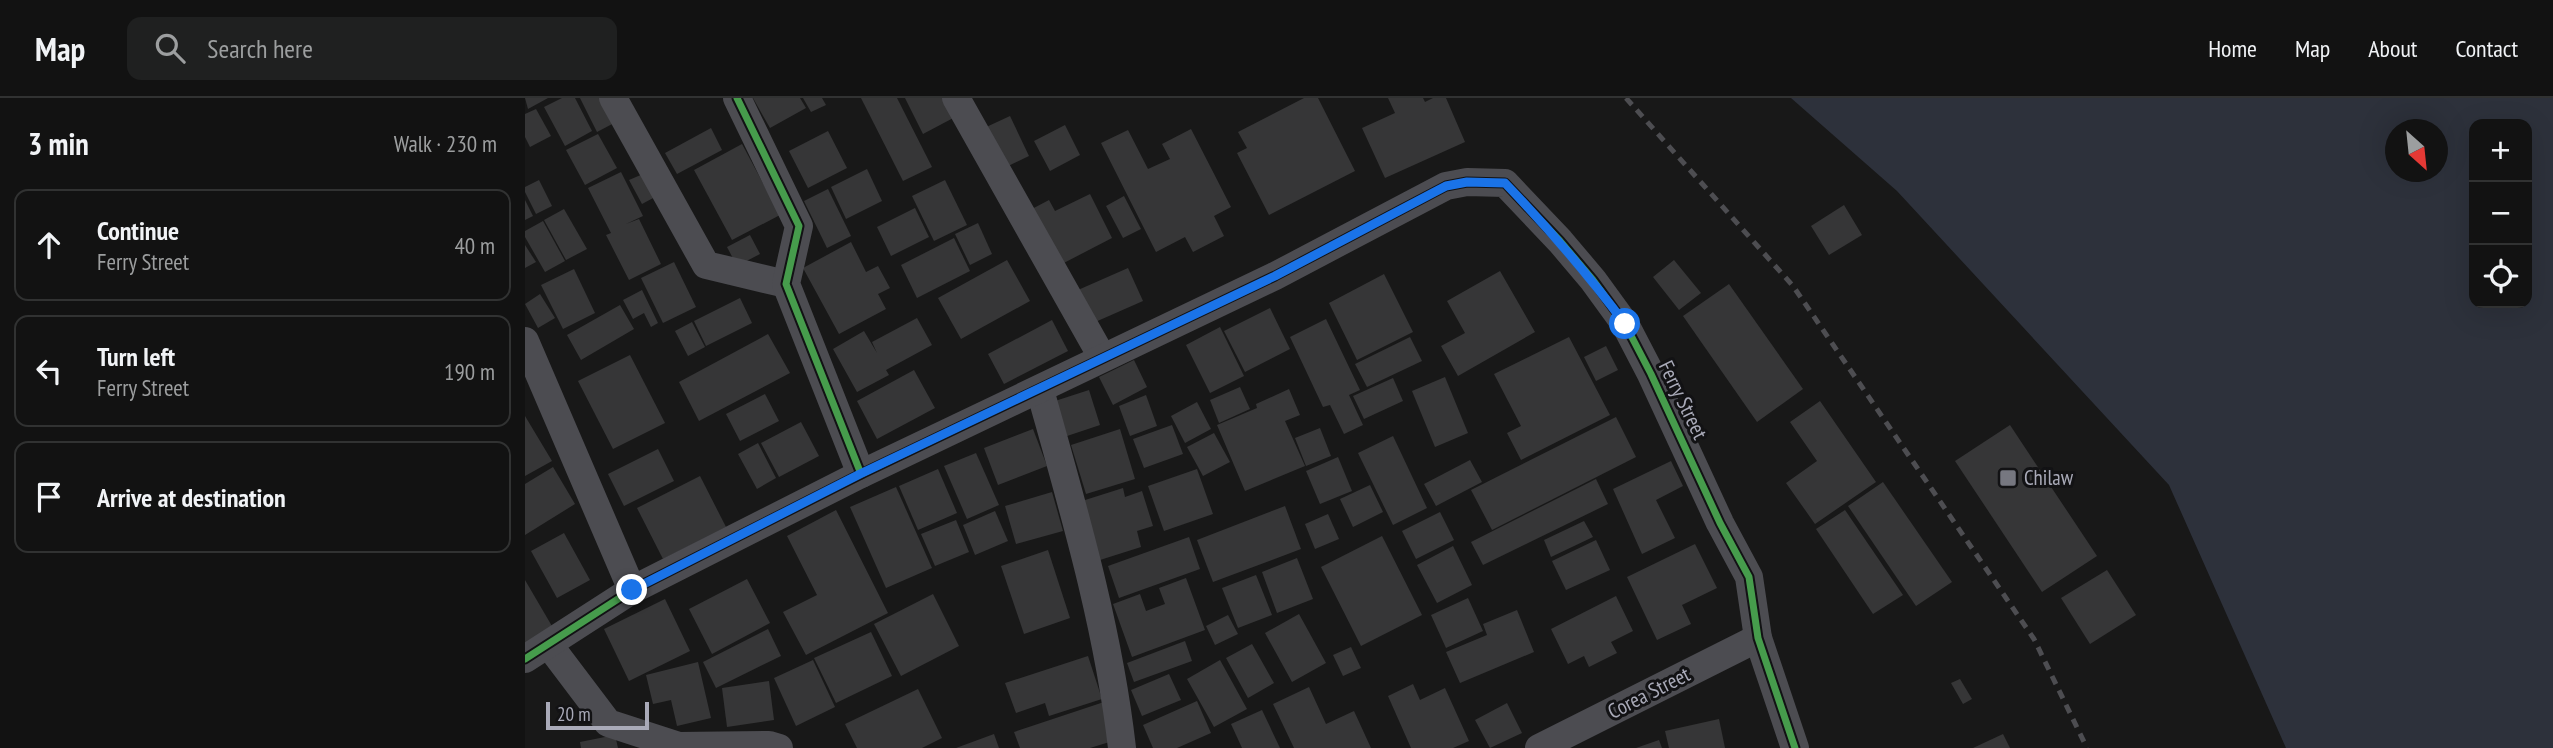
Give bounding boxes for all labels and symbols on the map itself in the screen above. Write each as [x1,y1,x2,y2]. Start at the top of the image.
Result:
north arrow [2385,119,2448,182]
route start [1609,308,1640,339]
street label: Ferry Street [1653,356,1714,444]
place label: Chilaw [2024,464,2074,491]
marker: Chilaw [1998,468,2018,488]
route end [616,574,647,605]
street label: Corea Street [1603,660,1695,725]
scale bar [546,699,649,731]

